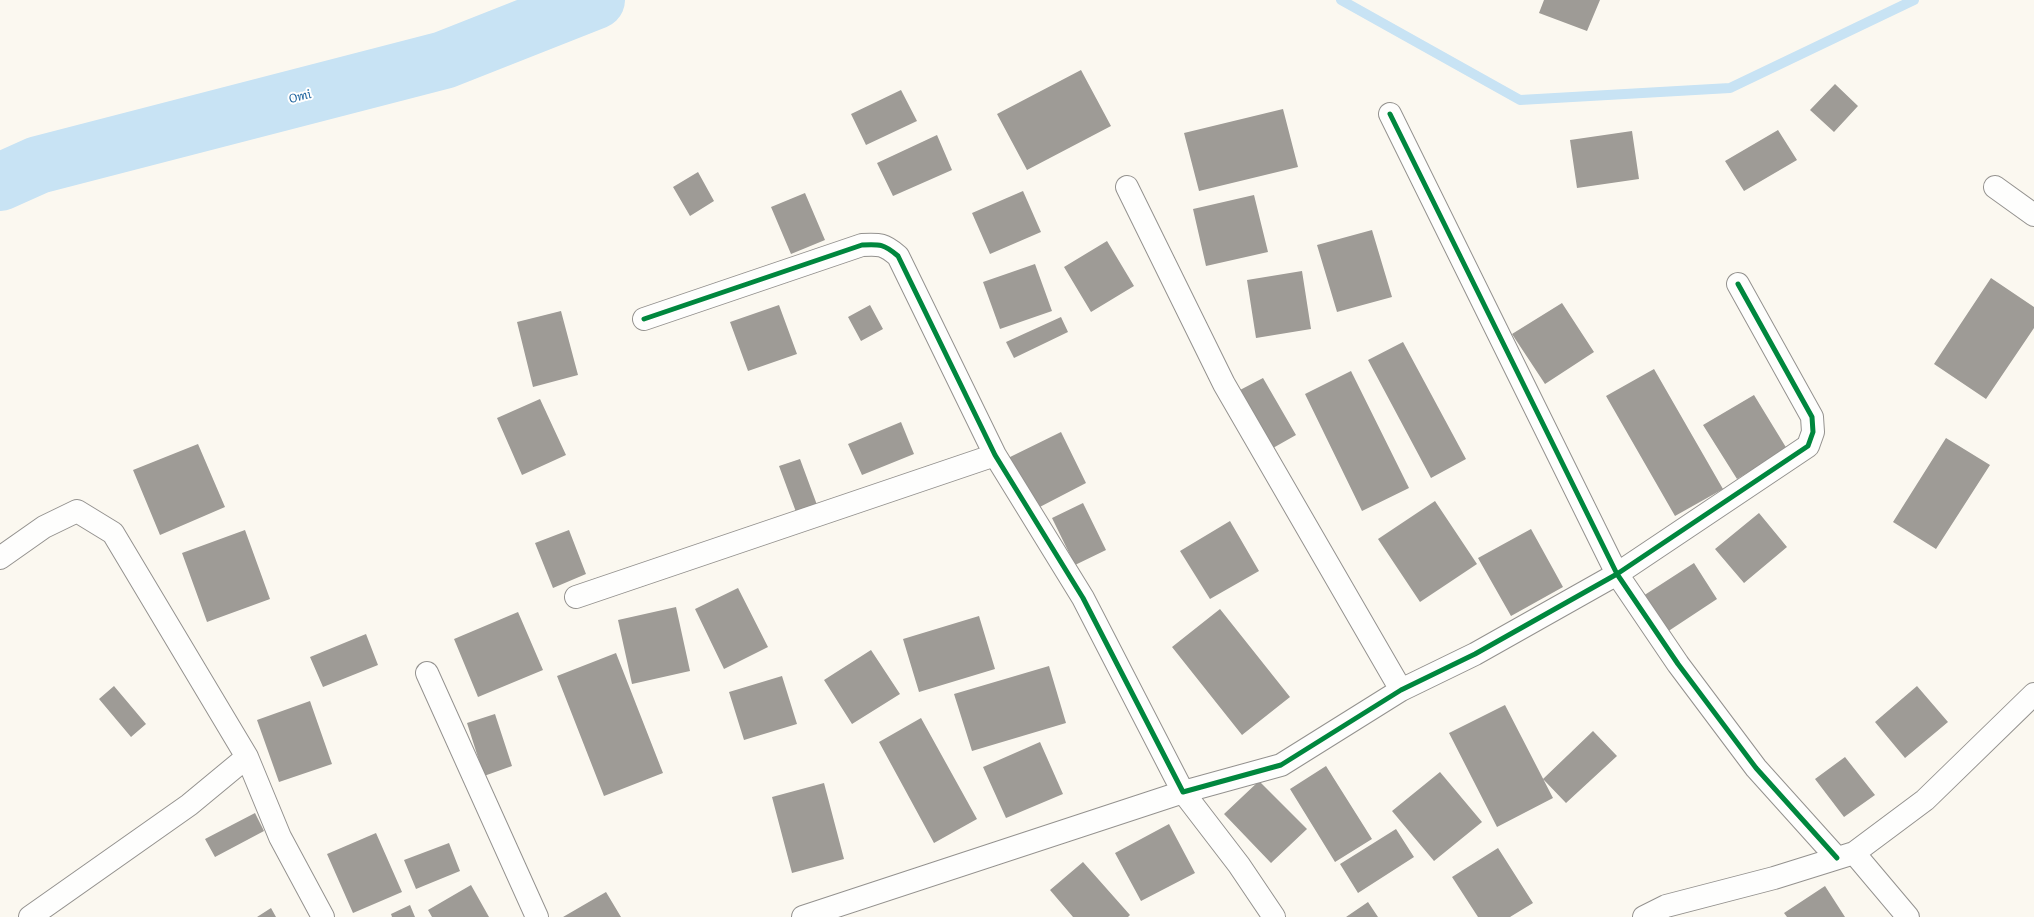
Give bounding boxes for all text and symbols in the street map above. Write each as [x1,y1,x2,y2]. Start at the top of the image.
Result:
water label: Omi [287,87,313,107]

